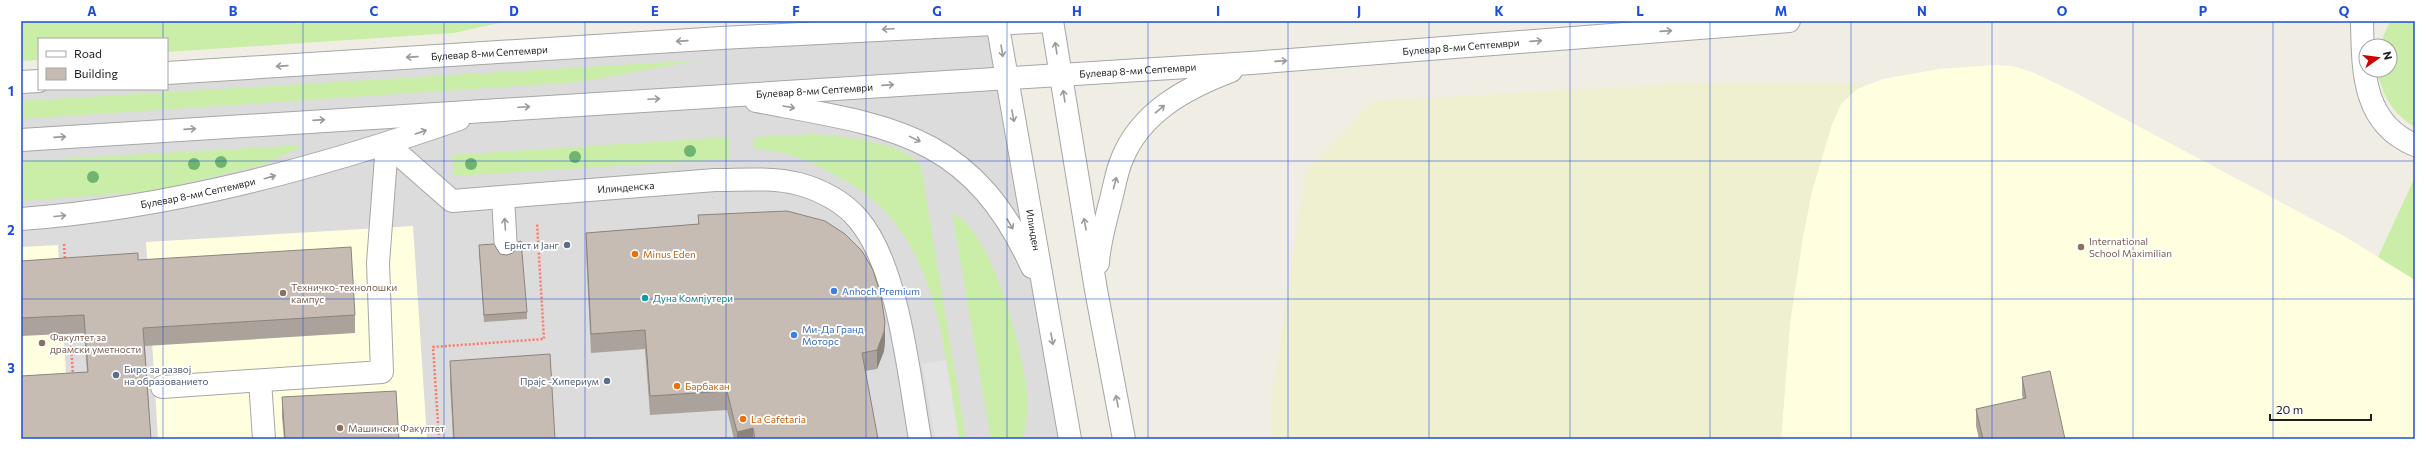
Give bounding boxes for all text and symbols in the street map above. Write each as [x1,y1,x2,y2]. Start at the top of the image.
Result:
text: A [87,3,97,19]
text: B [229,3,238,19]
text: C [370,3,379,19]
text: D [509,3,519,19]
text: E [651,3,659,19]
text: F [792,3,800,19]
text: G [932,3,942,19]
text: H [1072,3,1082,19]
text: I [1216,3,1220,19]
text: J [1357,3,1361,19]
text: K [1494,3,1504,19]
text: L [1636,3,1644,19]
text: M [1775,3,1787,19]
text: N [1917,3,1927,19]
text: O [2057,3,2068,19]
text: P [2199,3,2208,19]
text: Q [2339,3,2350,19]
one-way arrow [882,25,895,32]
one-way arrow [1659,27,1672,34]
street label: Булевар 8-ми Септември [1402,36,1520,57]
one-way arrow [676,37,689,44]
one-way arrow [1529,37,1542,44]
legend [38,38,168,90]
north arrow [2358,38,2398,78]
one-way arrow [1052,42,1060,55]
street label: Булевар 8-ми Септември [431,43,548,62]
one-way arrow [998,44,1006,57]
text: Road [74,46,102,60]
text: N [2381,50,2395,61]
one-way arrow [406,54,419,61]
one-way arrow [1274,57,1287,64]
street label: Булевар 8-ми Септември [1079,60,1197,80]
one-way arrow [276,62,289,69]
text: Building [74,66,118,80]
street label: Булевар 8-ми Септември [756,81,873,100]
one-way arrow [881,81,894,88]
text: 1 [8,83,14,99]
one-way arrow [1060,90,1068,103]
one-way arrow [647,96,660,103]
one-way arrow [517,104,530,111]
one-way arrow [782,104,795,112]
one-way arrow [1154,105,1165,114]
one-way arrow [1010,110,1018,123]
one-way arrow [312,117,325,124]
one-way arrow [183,125,196,132]
one-way arrow [415,128,428,135]
one-way arrow [53,134,66,141]
one-way arrow [908,136,920,143]
one-way arrow [263,173,276,180]
street label: Булевар 8-ми Септември [139,175,257,210]
one-way arrow [1112,177,1119,190]
street label: Илинденска [597,179,655,195]
street label: Илинден [1024,208,1043,251]
one-way arrow [53,212,66,220]
one-way arrow [501,218,508,231]
one-way arrow [1007,218,1015,230]
one-way arrow [1081,218,1089,231]
text: 2 [7,222,15,238]
place label: International School Maximilian [2089,235,2172,259]
place label: Ернст и Јанг [504,239,560,251]
marker: Ернст и Јанг [562,240,572,250]
marker: International School Maximilian [2076,242,2086,252]
place label: Minus Eden [643,248,696,260]
marker: Minus Eden [630,249,640,259]
place label: Техничко-технолошки кампус [291,281,397,305]
place label: Anhoch Premium [842,285,920,297]
marker: Anhoch Premium [829,286,839,296]
marker: Техничко-технолошки кампус [278,288,288,298]
place label: Дуна Компјутери [653,292,733,304]
marker: Дуна Компјутери [640,293,650,303]
place label: Ми-Да Гранд Моторс [802,323,864,347]
marker: Ми-Да Гранд Моторс [789,330,799,340]
place label: Факултет за драмски уметности [50,331,141,355]
one-way arrow [1048,332,1056,345]
marker: Факултет за драмски уметности [37,338,47,348]
text: 3 [7,360,15,376]
place label: Биро за развој на образованието [124,363,209,387]
marker: Биро за развој на образованието [111,370,121,380]
place label: Прајс -Хипериум [520,375,599,387]
marker: Прајс -Хипериум [602,376,612,386]
place label: Барбакан [685,380,730,392]
marker: Барбакан [672,381,682,391]
one-way arrow [1113,395,1121,408]
scale bar [2270,396,2371,422]
text: 20 m [2276,402,2303,416]
place label: La Cafetaria [751,413,806,425]
marker: La Cafetaria [738,414,748,424]
place label: Машински Факултет [348,422,445,434]
marker: Машински Факултет [335,423,345,433]

